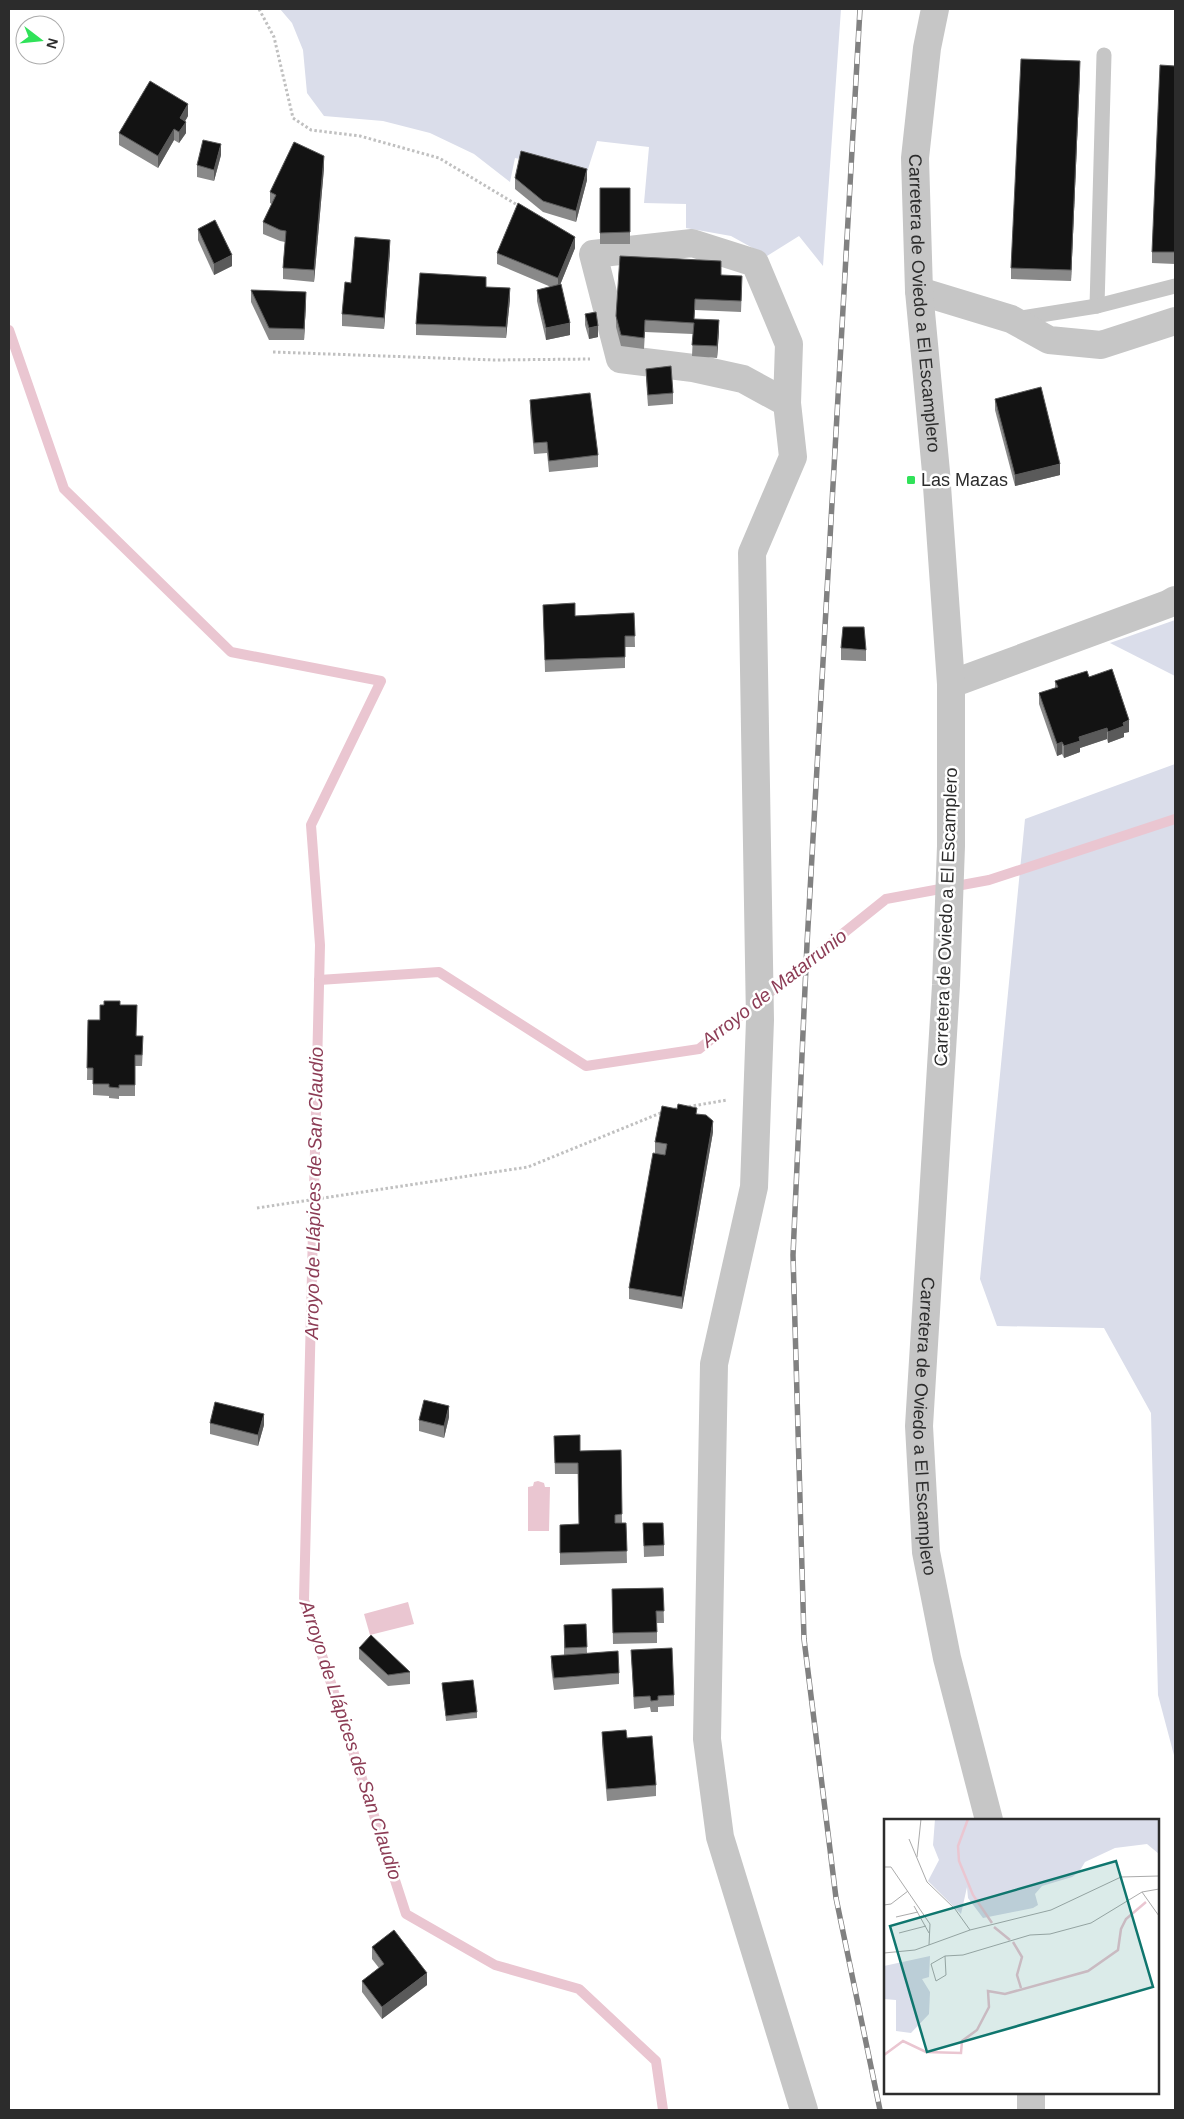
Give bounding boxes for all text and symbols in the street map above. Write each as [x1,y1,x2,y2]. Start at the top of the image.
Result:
north arrow [15,15,65,65]
text: N [43,37,62,51]
street label: Carretera de Oviedo a El Escamplero [905,154,944,453]
place label: Las Mazas [921,470,1008,490]
marker: Las Mazas [905,474,917,486]
street label: Carretera de Oviedo a El Escamplero [931,767,961,1067]
water label: Arroyo de Matarrunio [696,925,851,1052]
water label: Arroyo de Llápices de San Claudio [301,1047,327,1340]
street label: Carretera de Oviedo a El Escamplero [909,1276,940,1577]
water label: Arroyo de Llápices de San Claudio [295,1597,406,1882]
inset map [884,1819,1159,2094]

